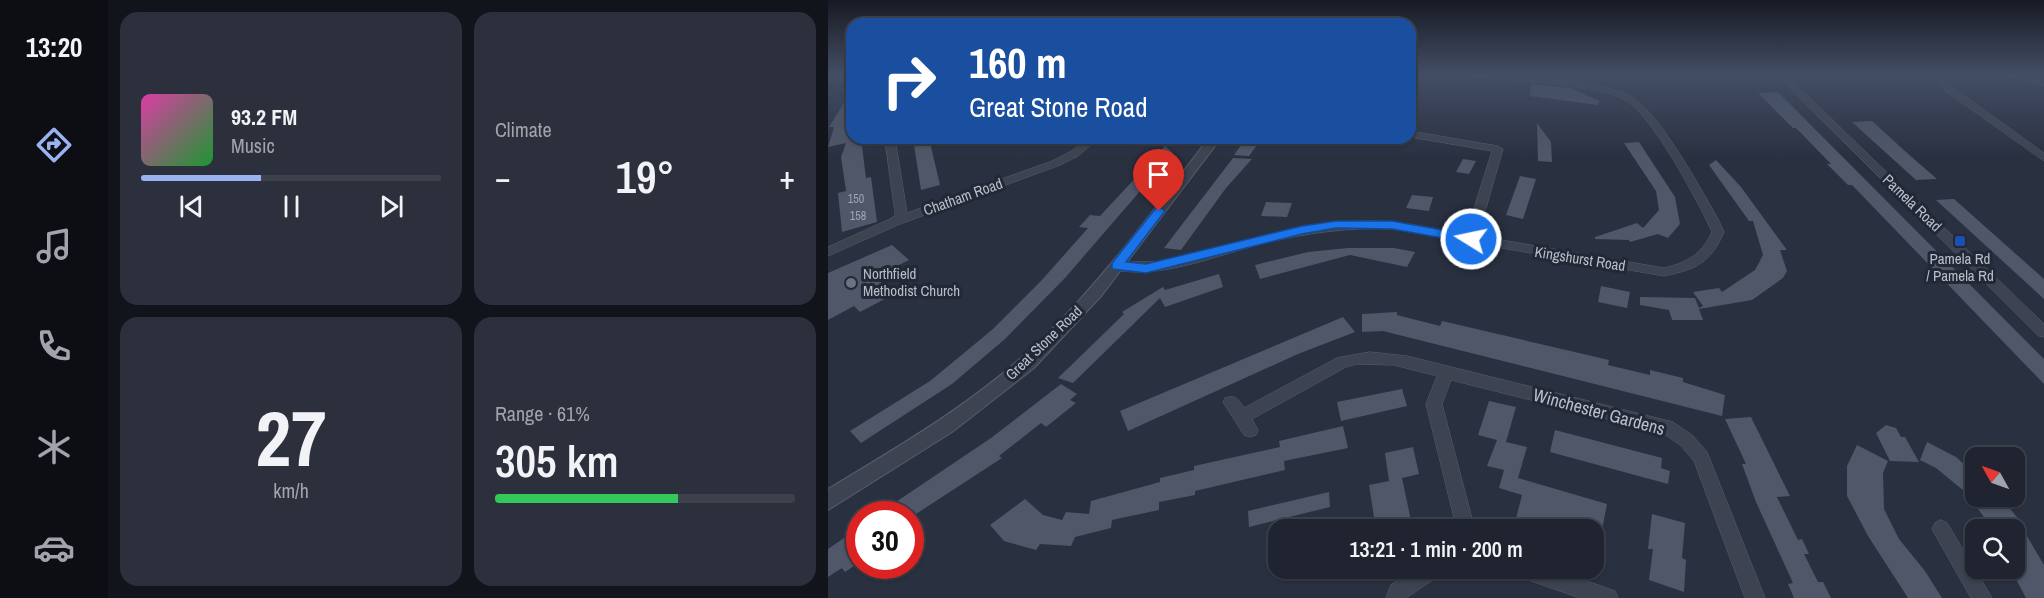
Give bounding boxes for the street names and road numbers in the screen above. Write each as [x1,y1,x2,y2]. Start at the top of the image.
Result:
street label: Pamela Road [1878,169,1946,236]
street label: Chatham Road [920,173,1005,221]
street label: Kingshurst Road [1533,241,1627,276]
street label: Great Stone Road [1001,301,1087,385]
street label: Winchester Gardens [1531,382,1668,441]

